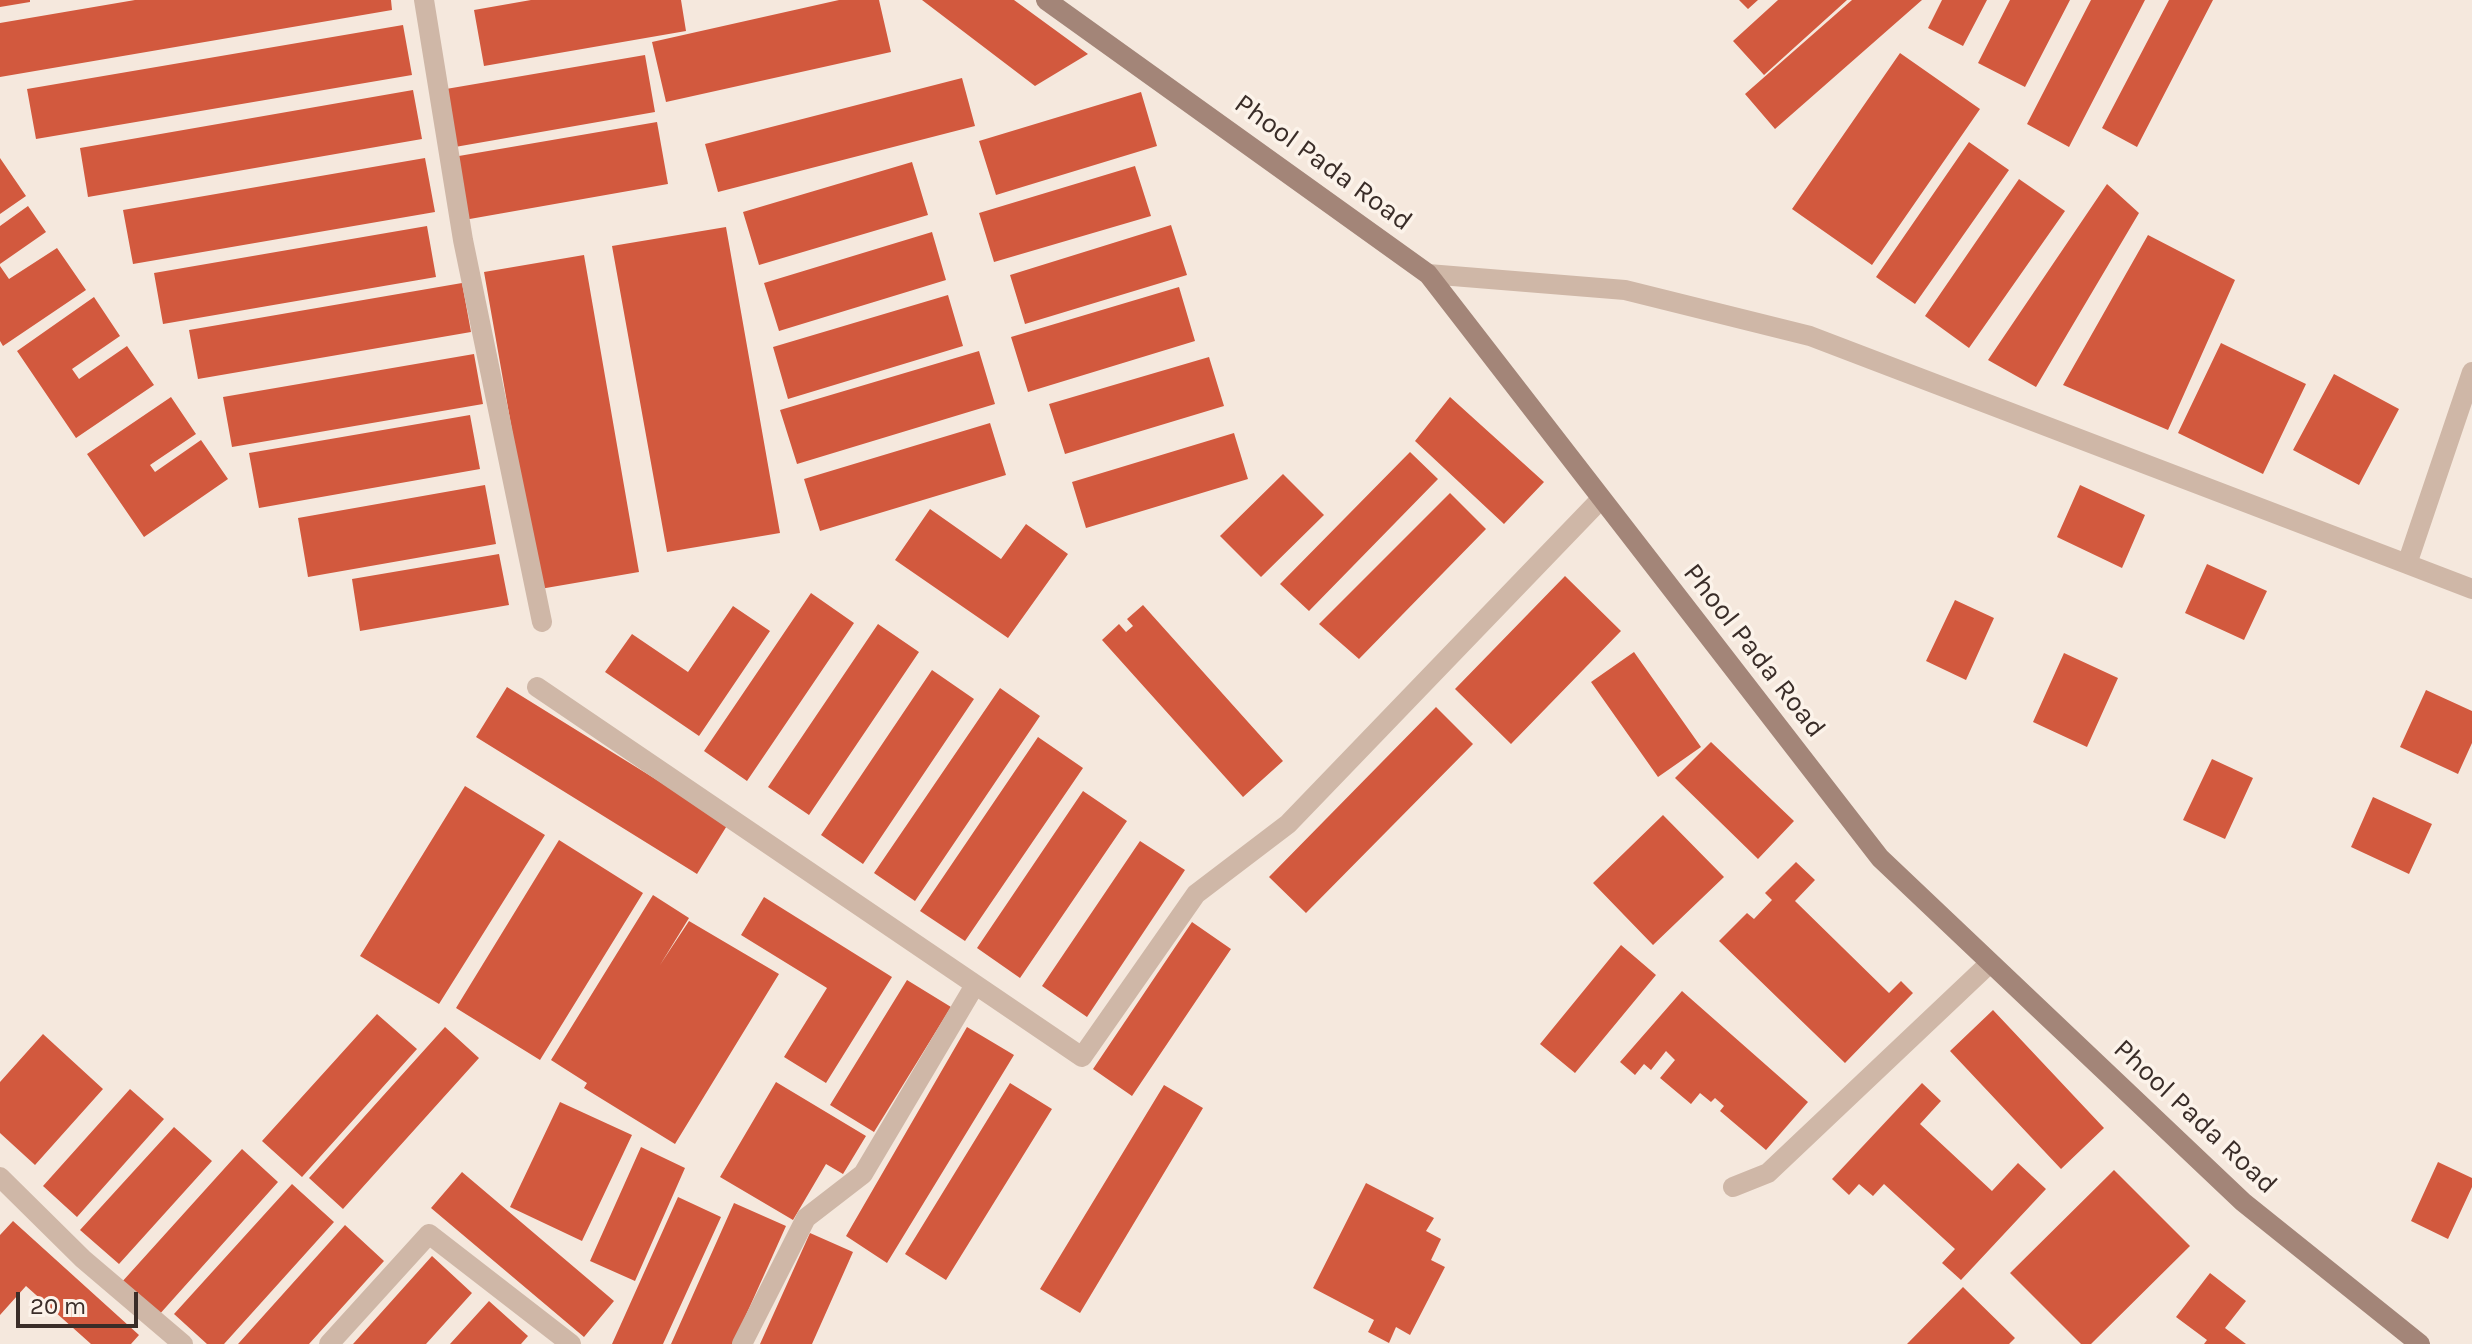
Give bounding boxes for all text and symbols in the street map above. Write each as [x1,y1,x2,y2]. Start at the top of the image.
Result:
street label: Phool Pada Road [1228,87,1418,239]
street label: Phool Pada Road [1676,557,1832,745]
street label: Phool Pada Road [2106,1033,2284,1201]
scale bar [20,1276,142,1326]
text: 20 m [30,1292,86,1320]

